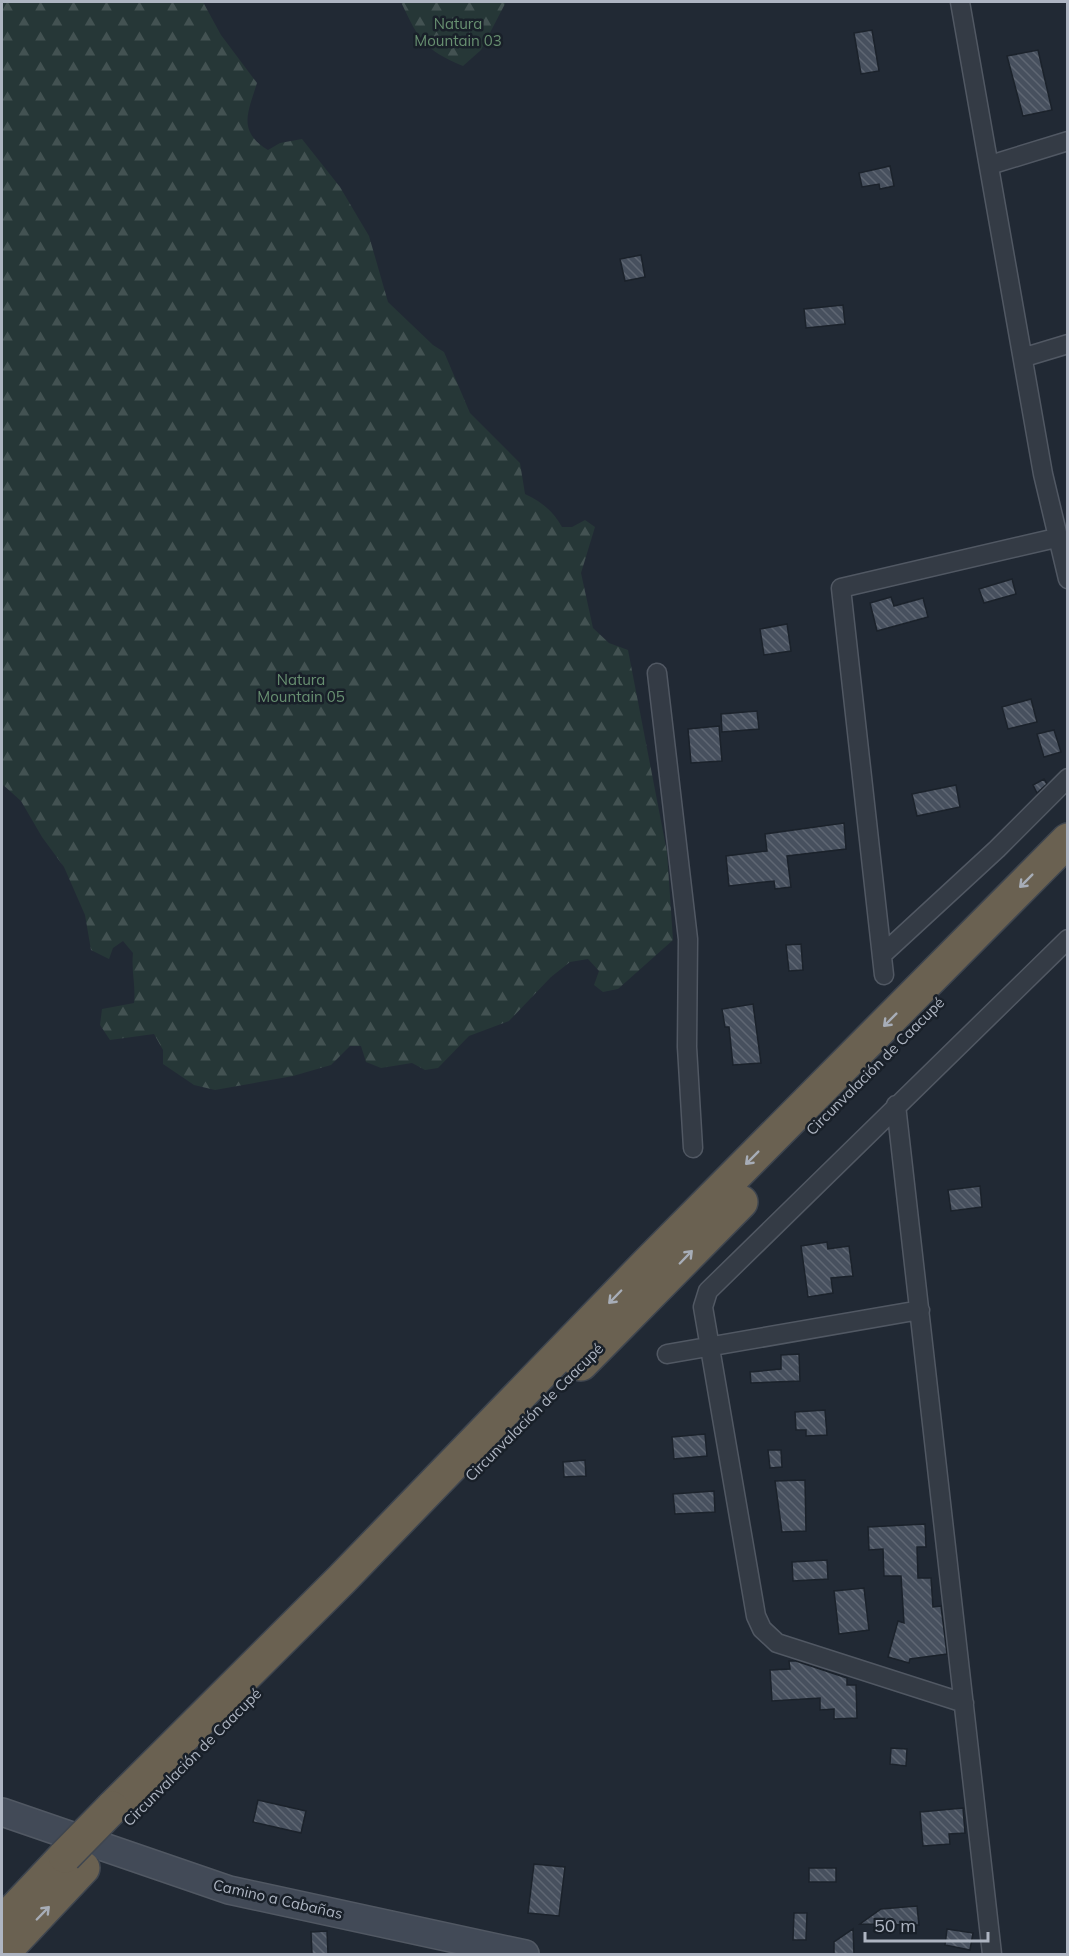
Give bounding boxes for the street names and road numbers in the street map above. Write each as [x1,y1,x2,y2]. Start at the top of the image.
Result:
street label: Circunvalación de Caacupé [802,993,948,1139]
street label: Circunvalación de Caacupé [461,1339,607,1485]
street label: Circunvalación de Caacupé [119,1684,265,1830]
street label: Camino a Cabañas [211,1875,345,1923]

